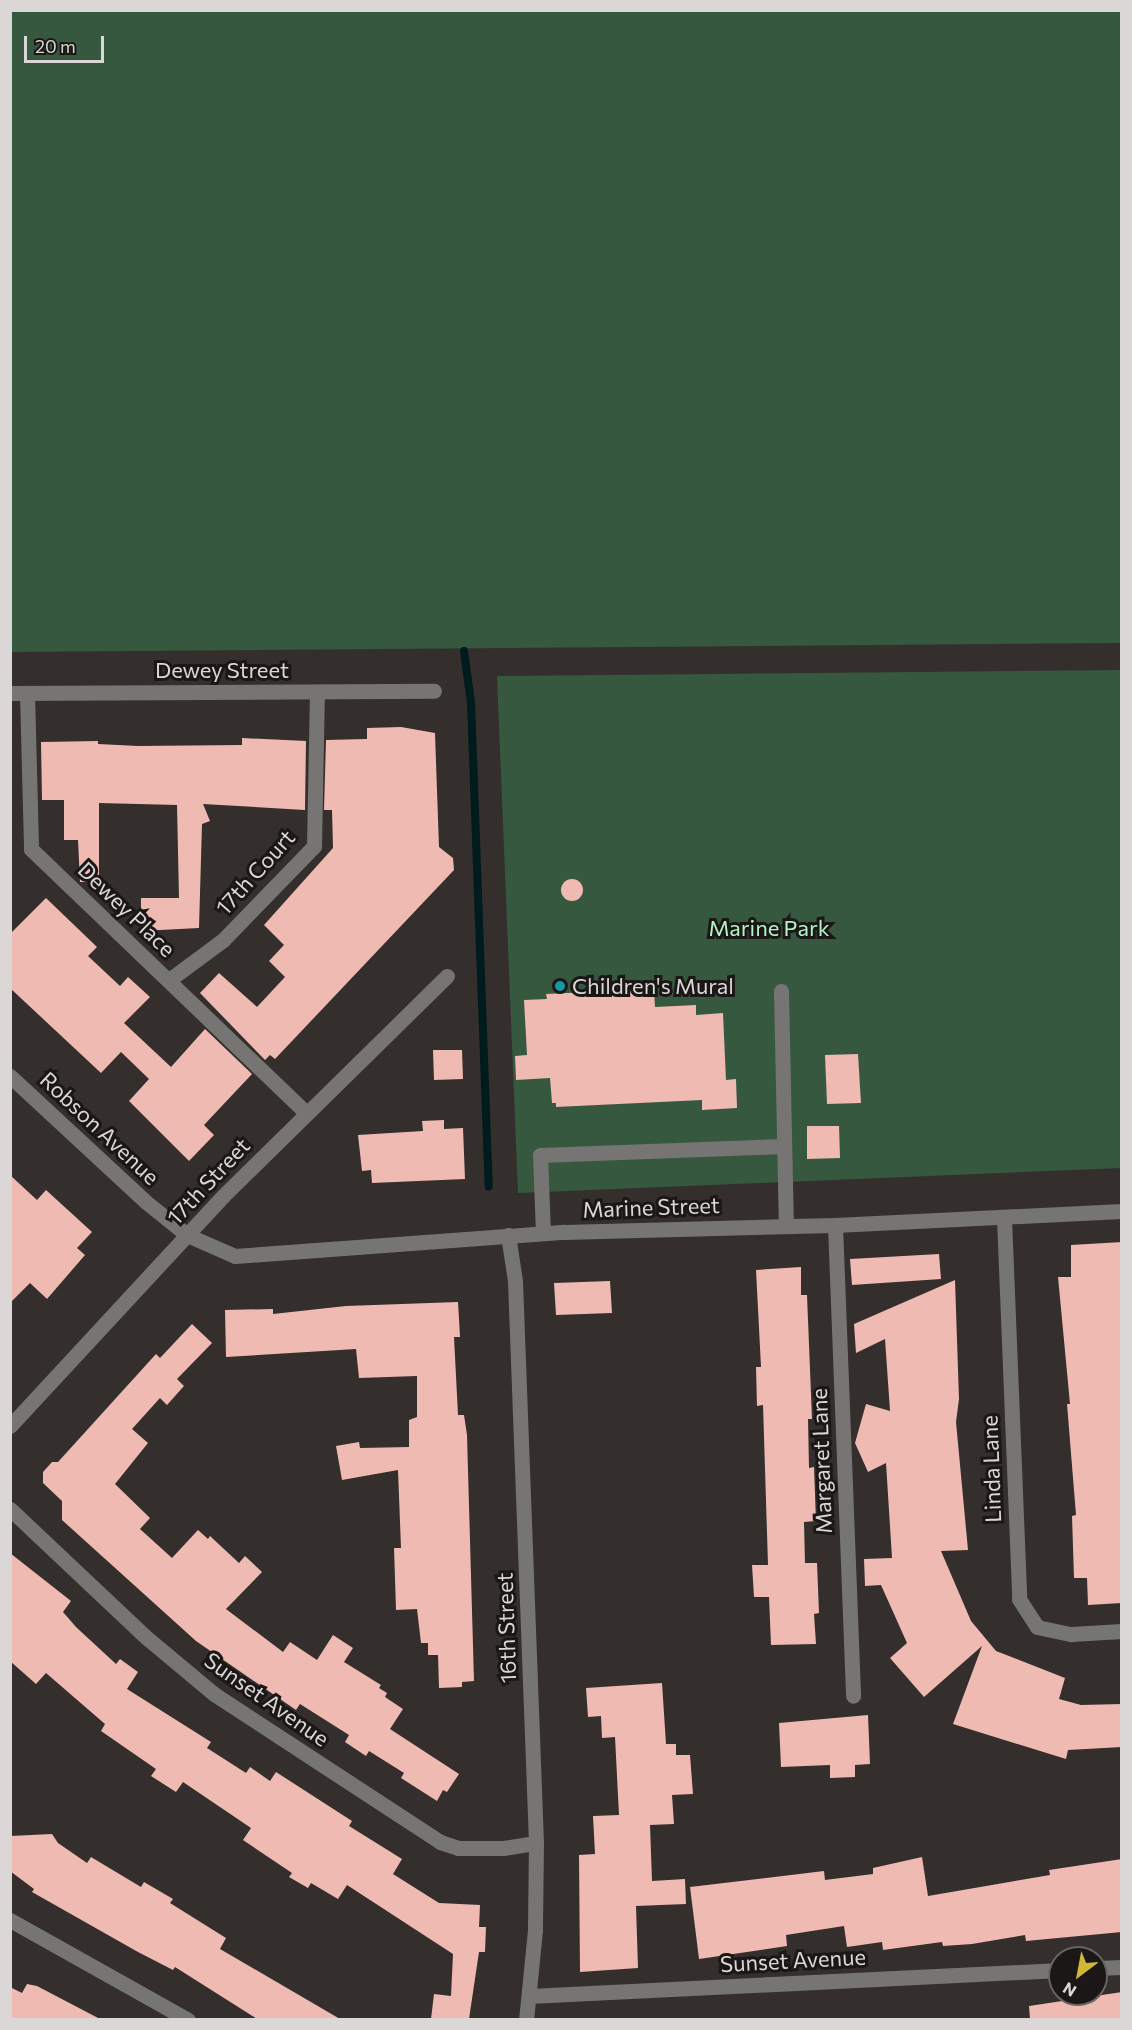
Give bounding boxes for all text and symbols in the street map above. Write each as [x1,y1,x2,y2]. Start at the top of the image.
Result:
scale bar [27,24,106,62]
text: 20 m [35,35,76,57]
street label: Dewey Street [155,657,289,683]
street label: 17th Court [210,824,300,920]
street label: Dewey Place [73,856,181,962]
park label: Marine Park [708,915,830,941]
place label: Children's Mural [572,973,734,999]
marker: Children's Mural [553,979,567,993]
street label: Robson Avenue [35,1066,165,1190]
street label: 17th Street [161,1132,255,1230]
street label: Marine Street [582,1191,720,1223]
street label: Margaret Lane [805,1388,837,1534]
street label: Linda Lane [976,1415,1006,1523]
street label: 16th Street [491,1572,521,1684]
street label: Sunset Avenue [200,1646,334,1752]
street label: Sunset Avenue [719,1943,867,1977]
north arrow [1048,1946,1108,2006]
text: N [1059,1979,1079,2001]

